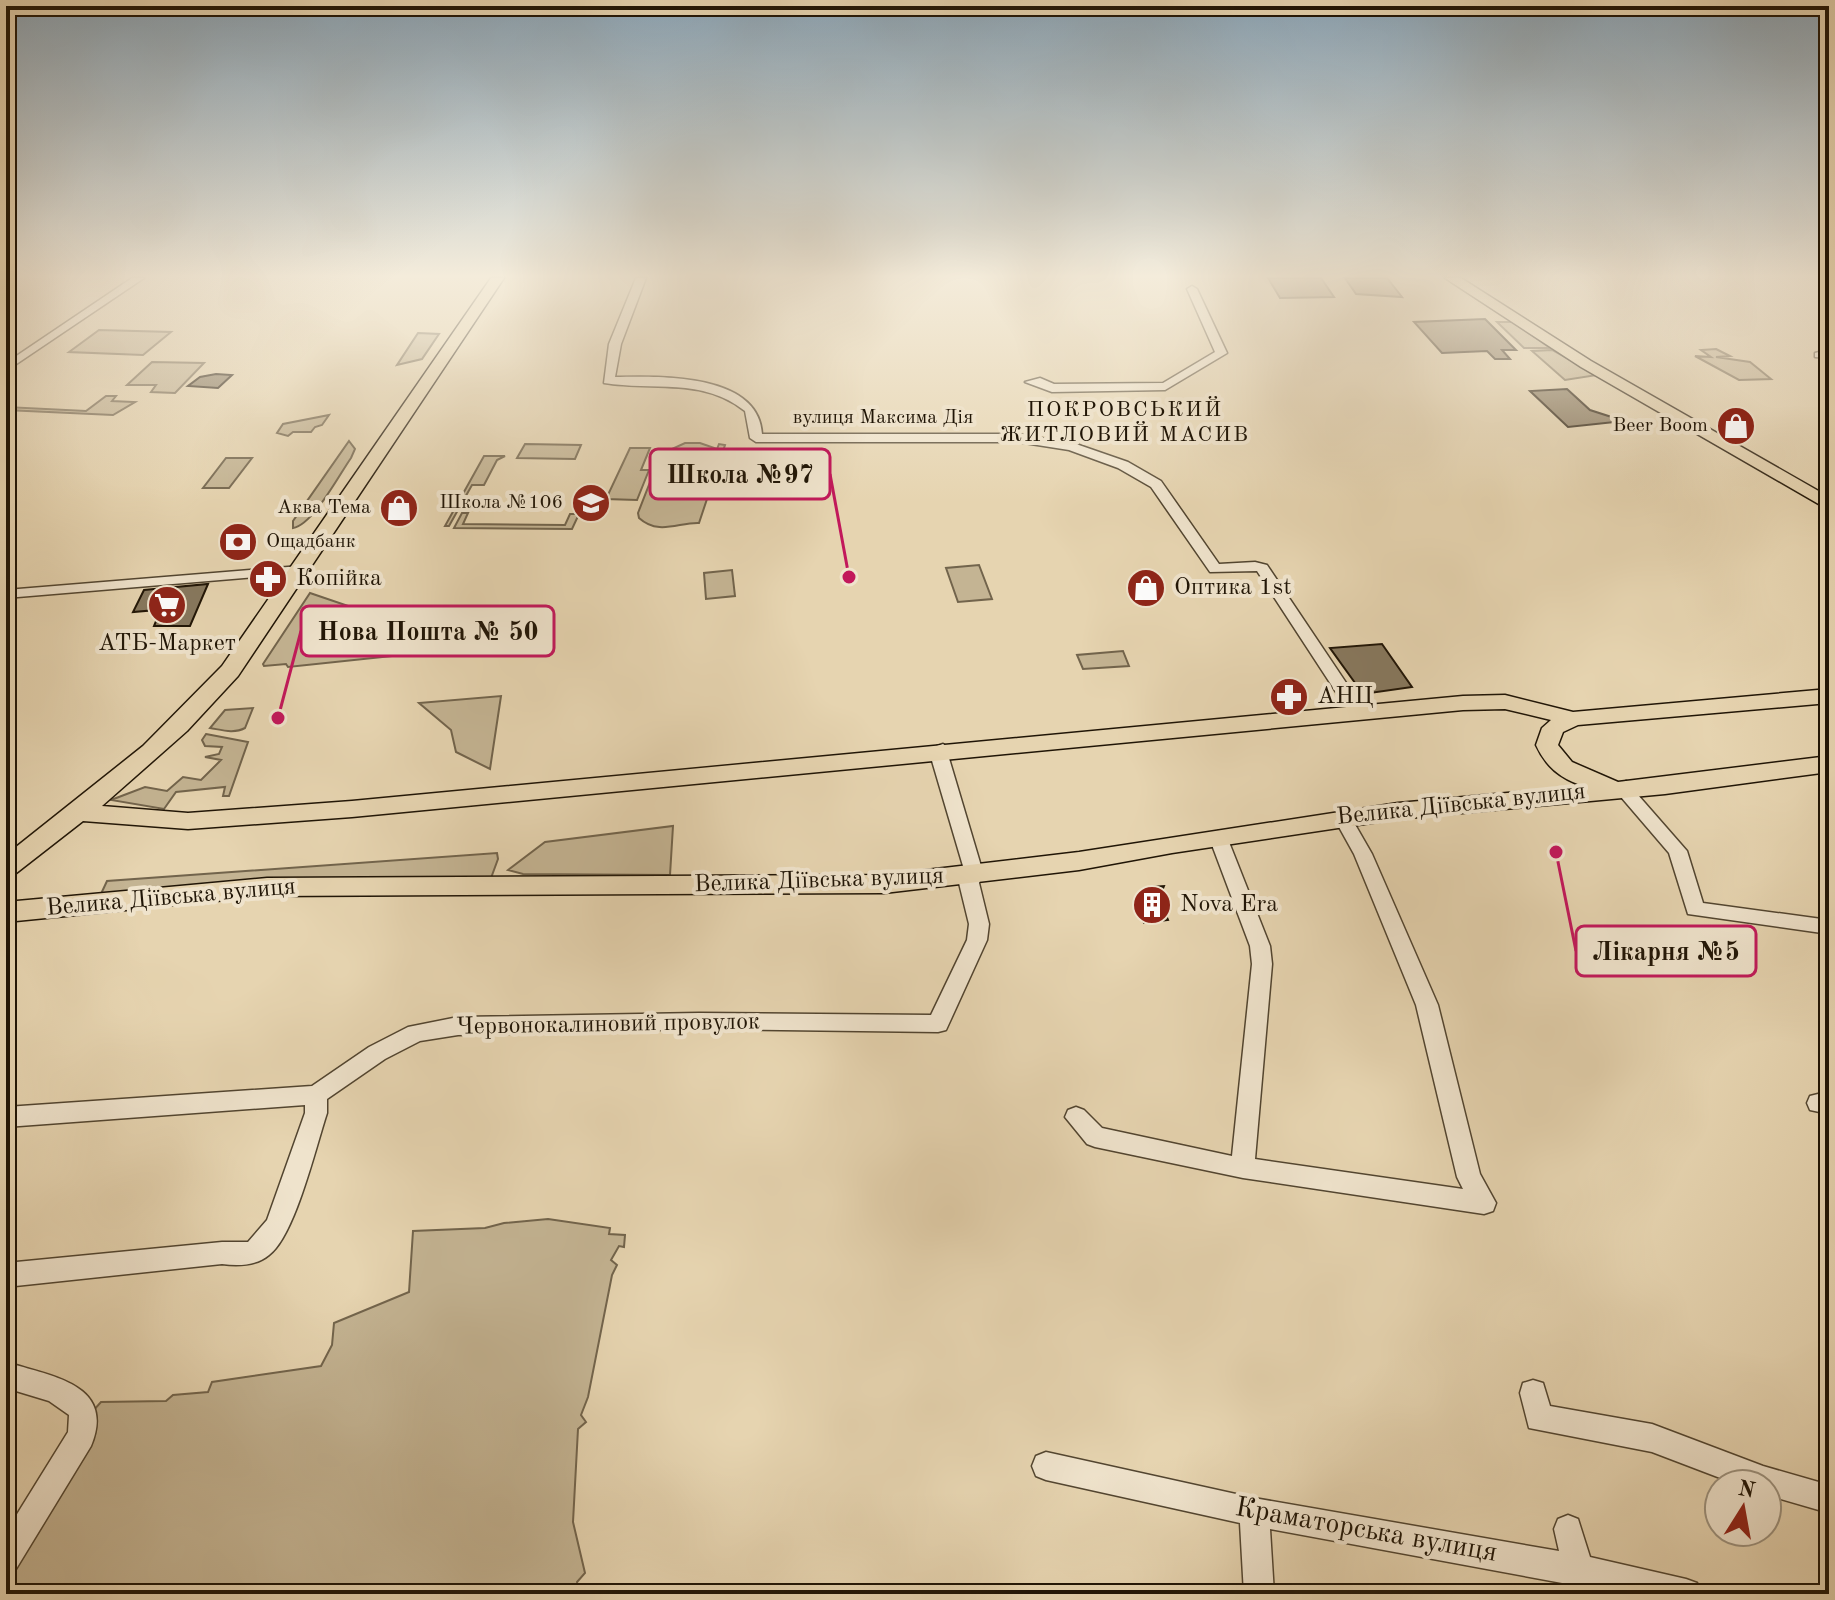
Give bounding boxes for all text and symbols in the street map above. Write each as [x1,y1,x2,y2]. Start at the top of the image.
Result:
district label: ПОКРОВСЬКИЙ ЖИТЛОВИЙ МАСИВ [1000,395,1250,446]
shop icon: Beer Boom [1715,405,1757,447]
street label: вулиця Максима Дія [793,408,973,428]
place label: Beer Boom [1612,416,1708,436]
callout: Школа №97 [650,449,830,499]
text: Школа №97 [666,463,814,489]
school or university icon: Школа №106 [570,482,612,524]
shop icon: Аква Тема [378,487,420,529]
place label: Школа №106 [439,493,563,513]
place label: Аква Тема [277,498,371,518]
bank icon: Ощадбанк [217,521,259,563]
place label: Ощадбанк [266,532,356,552]
pharmacy icon: Копійка [247,558,289,600]
place label: Копійка [296,567,382,591]
shop icon: Оптика 1st [1125,567,1167,609]
place label: Оптика 1st [1174,576,1292,600]
supermarket icon: АТБ-Маркет [146,584,188,626]
callout: Нова Пошта № 50 [301,606,554,656]
text: Нова Пошта № 50 [317,620,539,646]
place label: АТБ-Маркет [98,632,236,656]
pharmacy icon: АНЦ [1268,676,1310,718]
place label: АНЦ [1317,685,1373,709]
street label: Велика Діївська вулиця [1335,780,1587,830]
street label: Велика Діївська вулиця [693,865,945,897]
street label: Велика Діївська вулиця [45,875,297,921]
building icon: Nova Era [1131,884,1173,926]
place label: Nova Era [1180,893,1278,917]
callout: Лікарня №5 [1576,926,1756,976]
text: Лікарня №5 [1592,940,1740,966]
street label: Червонокалиновий провулок [456,1010,760,1040]
north arrow [1703,1468,1783,1548]
text: N [1736,1478,1757,1503]
street label: Краматорська вулиця [1233,1494,1499,1568]

